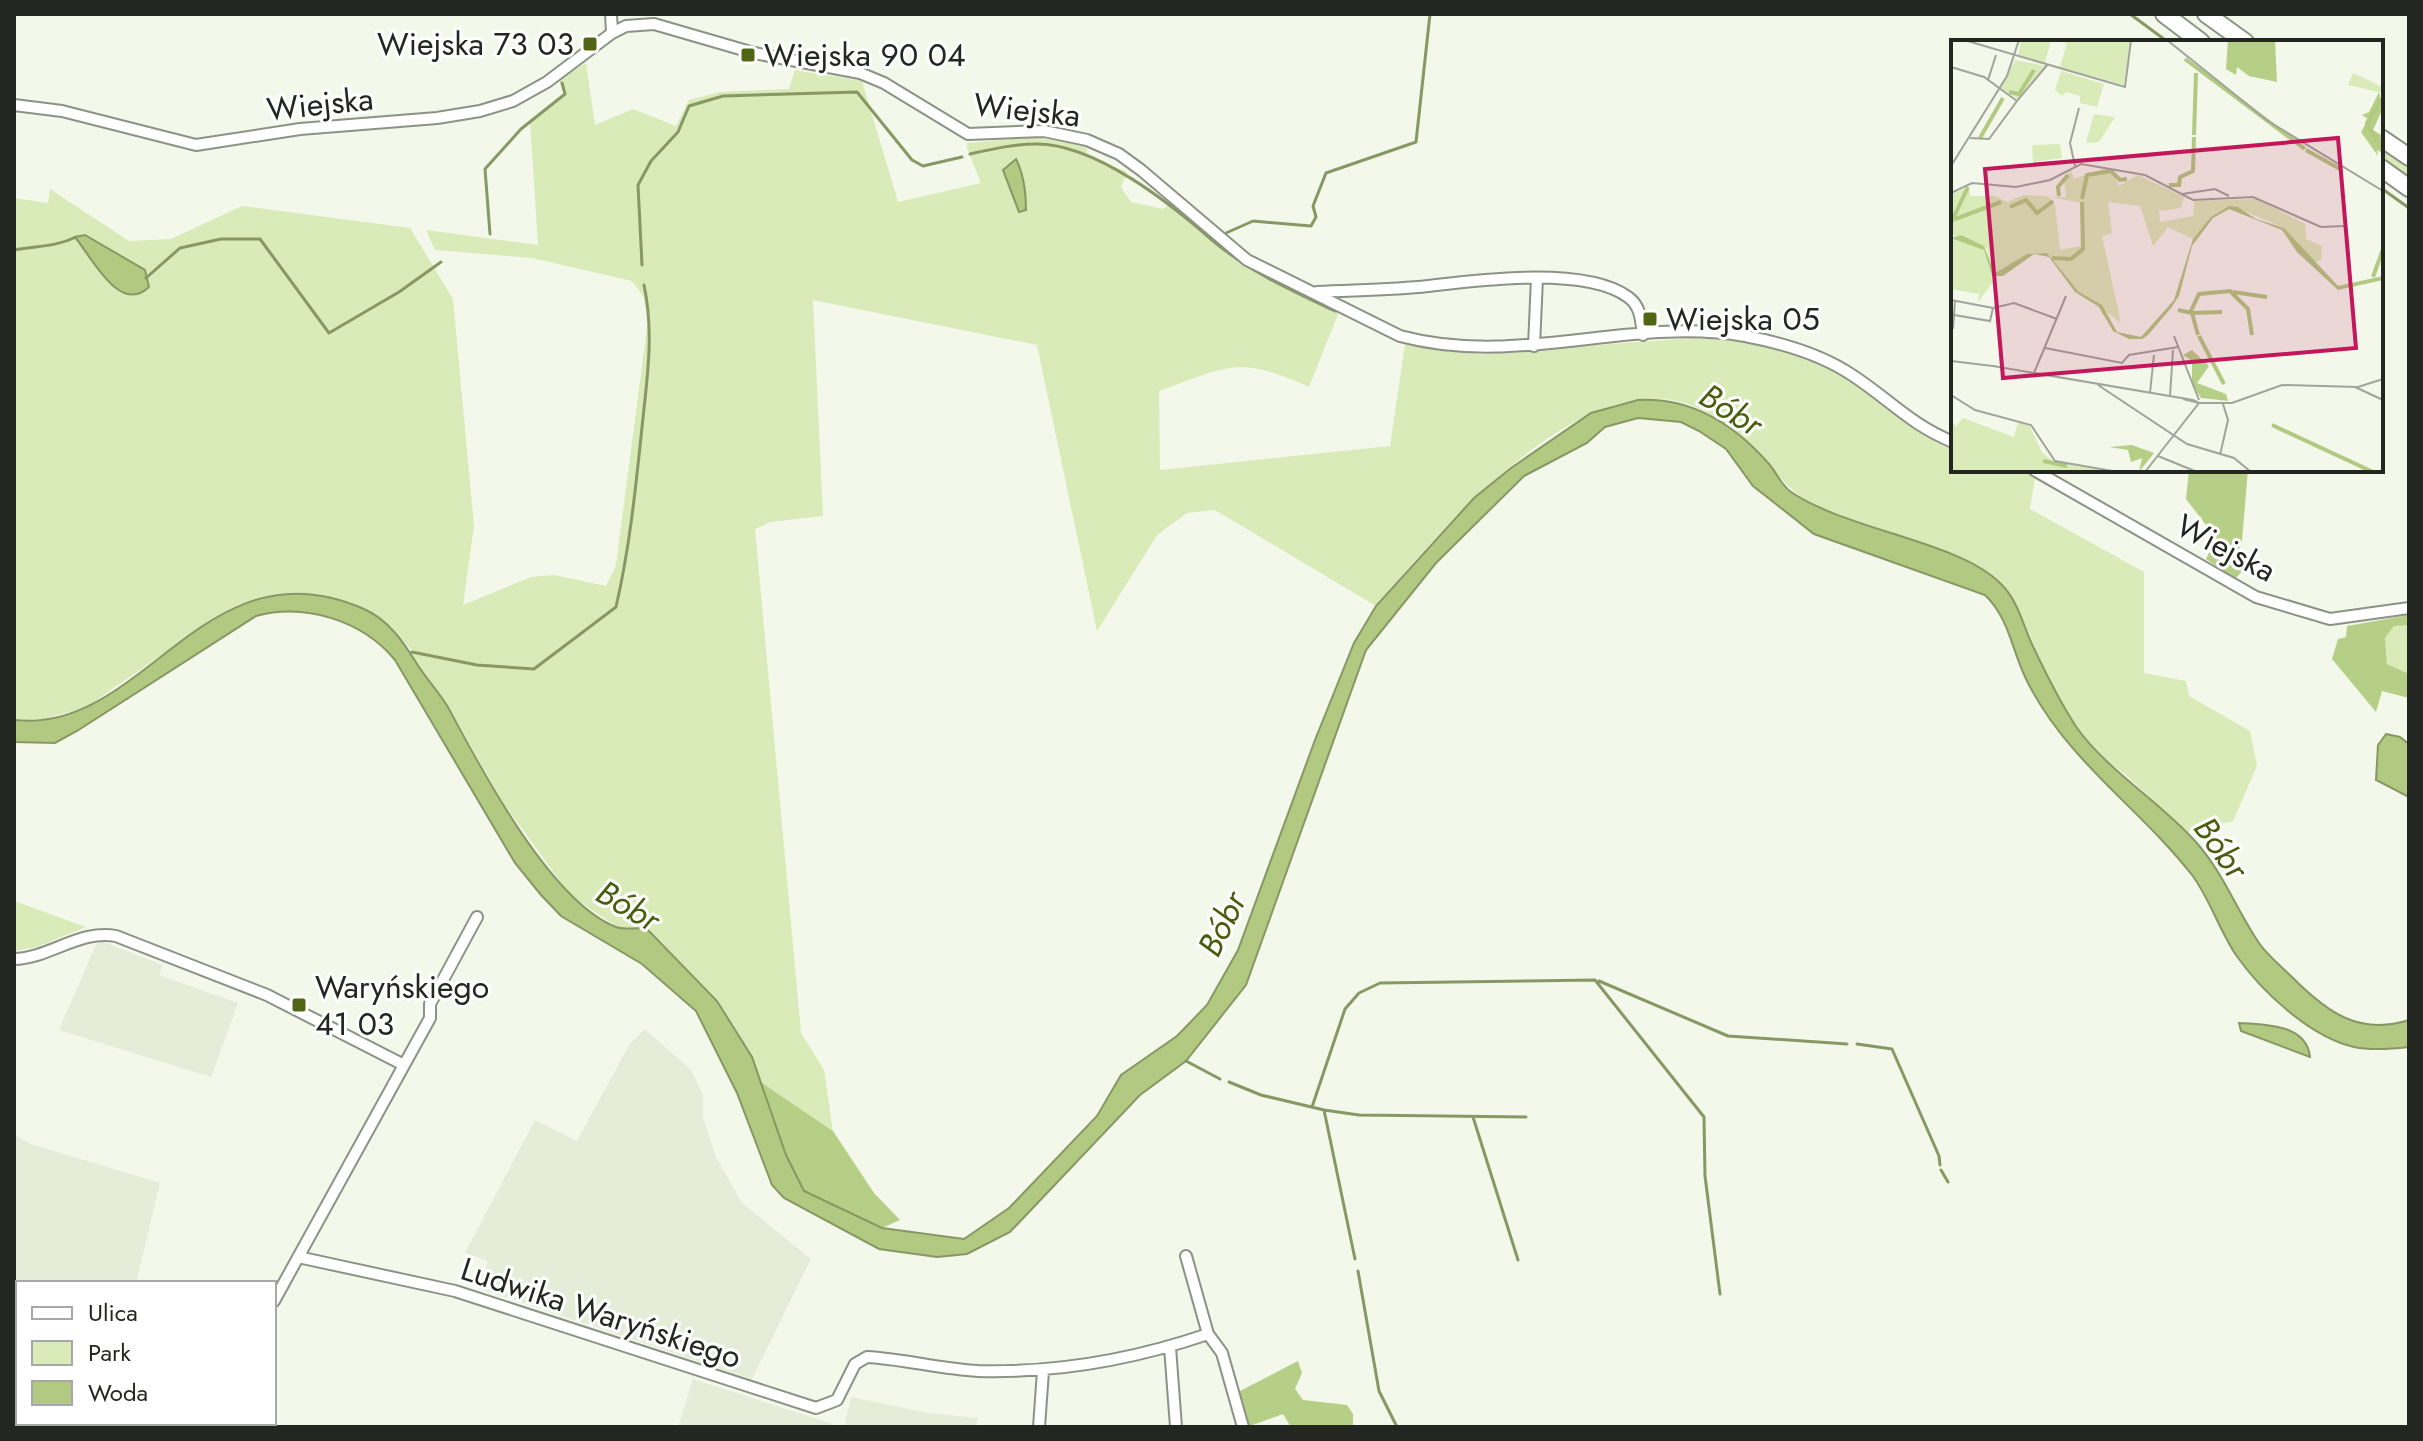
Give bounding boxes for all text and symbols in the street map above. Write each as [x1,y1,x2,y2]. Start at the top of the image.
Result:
place label: Wiejska 73 03 [377,21,574,67]
place label: Wiejska 90 04 [764,32,966,78]
marker: Wiejska 73 03 [581,35,599,53]
inset map [1951,40,2383,472]
marker: Wiejska 90 04 [739,46,757,64]
street label: Wiejska [264,76,376,132]
street label: Wiejska [971,82,1083,138]
place label: Wiejska 05 [1666,296,1820,342]
marker: Wiejska 05 [1641,310,1659,328]
water label: Bóbr [1690,372,1774,449]
street label: Wiejska [2168,503,2284,593]
water label: Bóbr [2182,807,2261,891]
water label: Bóbr [587,868,671,945]
water label: Bóbr [1185,882,1259,965]
place label: Waryńskiego 41 03 [315,964,489,1047]
marker: Waryńskiego 41 03 [290,996,308,1014]
street label: Ludwika Waryńskiego [455,1246,747,1380]
legend [16,1281,276,1425]
text: Ulica [88,1295,138,1330]
text: Park [88,1335,131,1370]
text: Woda [88,1375,148,1410]

